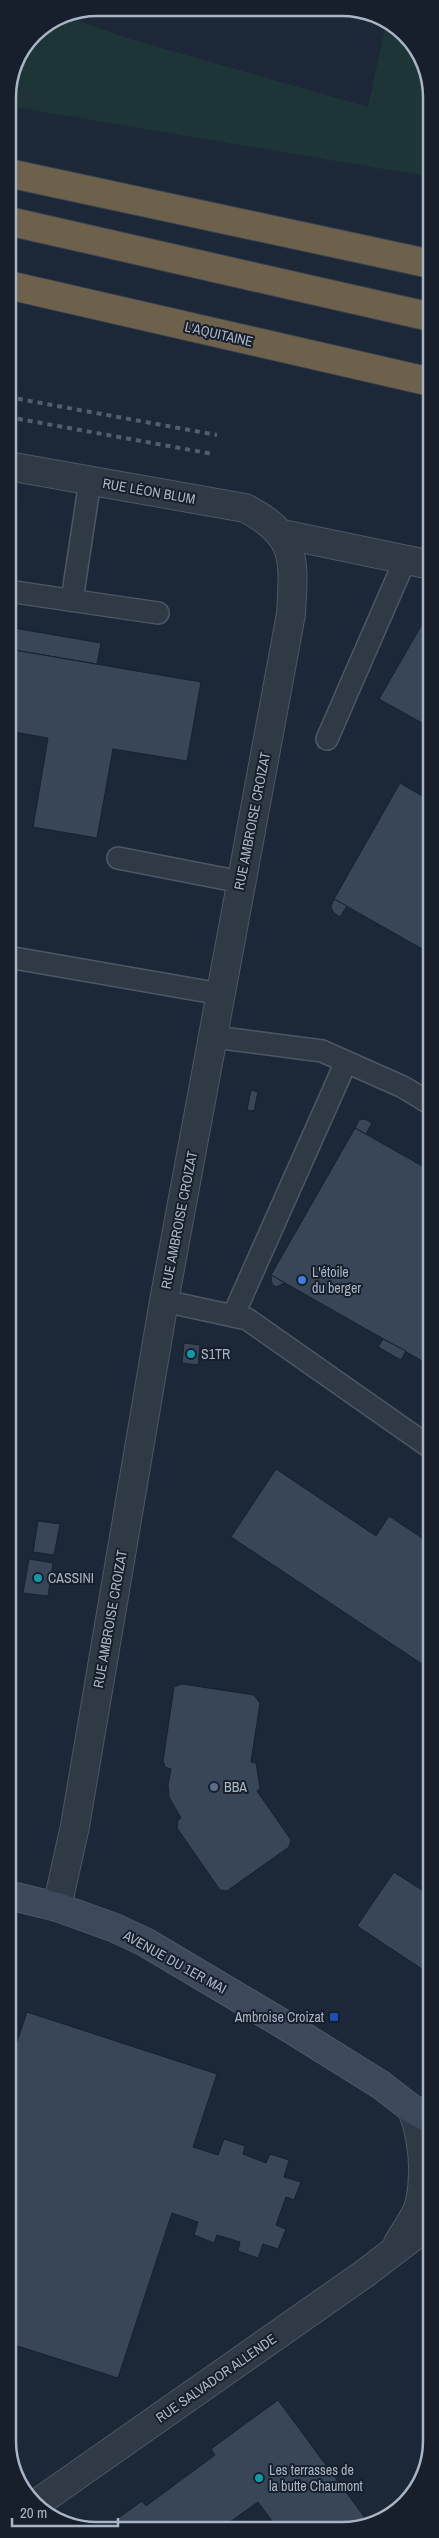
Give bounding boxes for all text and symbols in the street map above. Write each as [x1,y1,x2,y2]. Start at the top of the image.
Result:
street label: L'AQUITAINE [183,317,255,351]
street label: RUE LÉON BLUM [101,474,197,508]
street label: RUE AMBROISE CROIZAT [230,750,274,892]
street label: RUE AMBROISE CROIZAT [157,1149,201,1291]
place label: L'étoile du berger [312,1263,361,1297]
marker: L'étoile du berger [296,1274,308,1286]
place label: S1TR [201,1345,230,1363]
marker: S1TR [185,1348,197,1360]
street label: RUE AMBROISE CROIZAT [89,1548,131,1690]
place label: CASSINI [48,1569,94,1587]
marker: CASSINI [32,1572,44,1584]
place label: BBA [224,1778,247,1796]
marker: BBA [208,1781,220,1793]
street label: AVENUE DU 1ER MAI [119,1926,230,1998]
place label: Ambroise Croizat [234,2008,324,2026]
marker: Ambroise Croizat [328,2011,340,2023]
street label: RUE SALVADOR ALLENDE [152,2330,280,2426]
place label: Les terrasses de la butte Chaumont [269,2461,363,2495]
marker: Les terrasses de la butte Chaumont [253,2472,265,2484]
scale bar [12,2496,119,2528]
text: 20 m [20,2502,47,2523]

